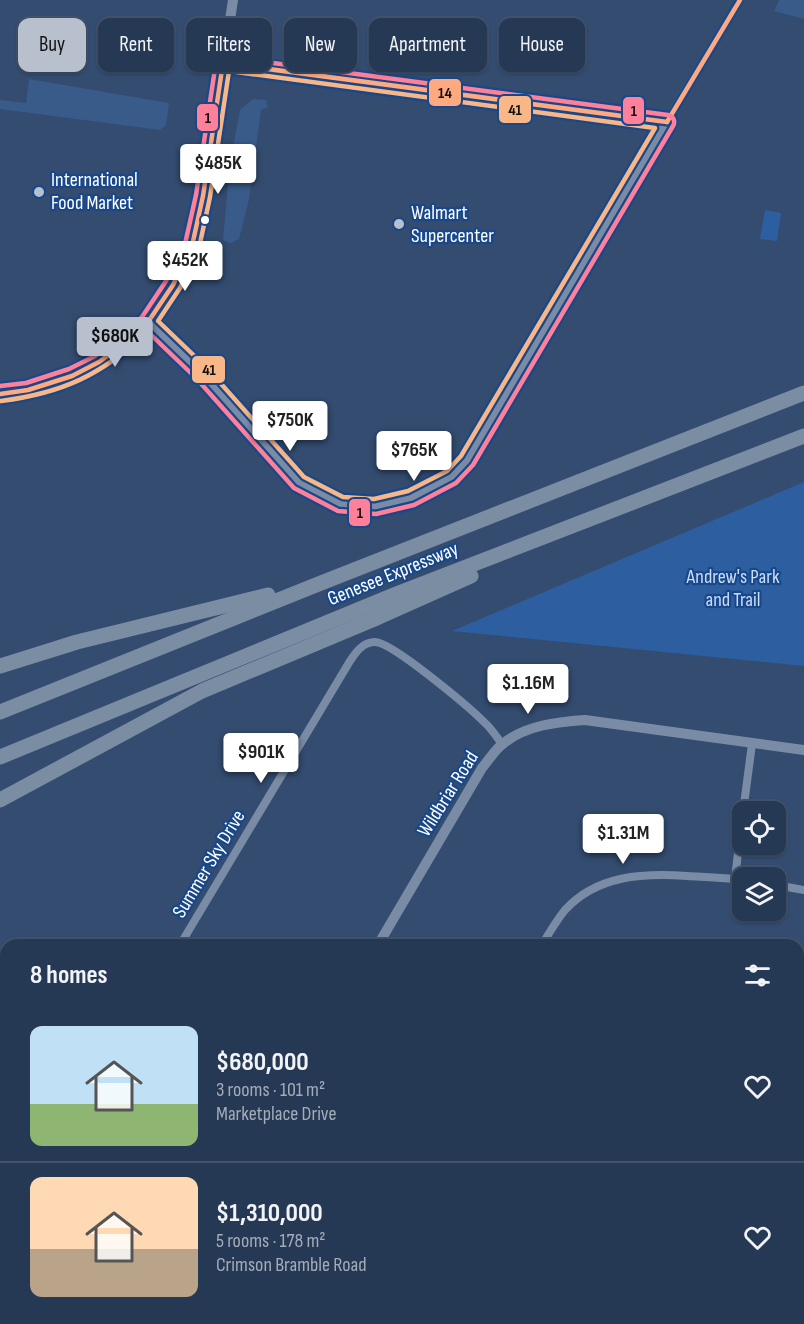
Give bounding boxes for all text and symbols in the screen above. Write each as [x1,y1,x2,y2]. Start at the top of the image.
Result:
chip: Buy [18,18,86,72]
chip: Rent [98,18,174,72]
chip: Filters [186,18,272,72]
chip: New [284,18,357,72]
chip: Apartment [369,18,487,72]
chip: House [499,18,585,72]
line badge: 14 [428,78,462,107]
text: 14 [438,84,452,103]
line badge: 41 [498,95,532,124]
line badge: 1 [622,96,645,125]
text: 41 [508,101,523,120]
text: 1 [631,102,638,121]
line badge: 1 [196,103,219,132]
text: 1 [205,109,212,128]
pin: $485K [176,144,260,195]
text: $485K [194,151,242,175]
place label: International Food Market [51,168,138,215]
marker: International Food Market [32,185,46,199]
place label: Walmart Supercenter [411,201,494,248]
unlabelled marker [199,214,211,226]
marker: Walmart Supercenter [392,217,406,231]
pin: $452K [143,241,227,292]
text: $452K [162,248,208,272]
pin: $680K [73,317,157,368]
text: $680K [91,324,139,348]
line badge: 41 [191,355,226,384]
text: 41 [202,361,217,380]
pin: $750K [248,401,332,452]
text: $750K [266,408,314,432]
pin: $765K [372,431,456,482]
text: $765K [391,438,438,462]
line badge: 1 [348,498,371,527]
text: 1 [357,504,364,523]
street label: Genesee Expressway [324,537,462,611]
park label: Andrew's Park and Trail [685,565,780,612]
pin: $1.16M [479,664,577,715]
text: $1.16M [501,671,555,695]
pin: $901K [219,733,303,784]
text: $901K [237,740,285,764]
street label: Wildbriar Road [412,747,484,841]
map controls [732,801,786,921]
button: locate [732,801,786,855]
street label: Summer Sky Drive [167,806,251,922]
pin: $1.31M [574,814,672,865]
text: $1.31M [597,821,649,845]
button: layers [732,867,786,921]
icon: filters [741,959,774,992]
text: 8 homes [30,960,108,991]
text: $680,000 [216,1047,309,1078]
icon: home [78,1050,150,1122]
icon: heart [741,1070,774,1103]
text: 3 rooms · 101 m² [216,1078,325,1102]
text: Marketplace Drive [216,1102,336,1126]
text: $1,310,000 [216,1198,323,1229]
icon: home [78,1201,150,1273]
icon: heart [741,1221,774,1254]
text: 5 rooms · 178 m² [216,1229,325,1253]
text: Crimson Bramble Road [216,1253,367,1277]

